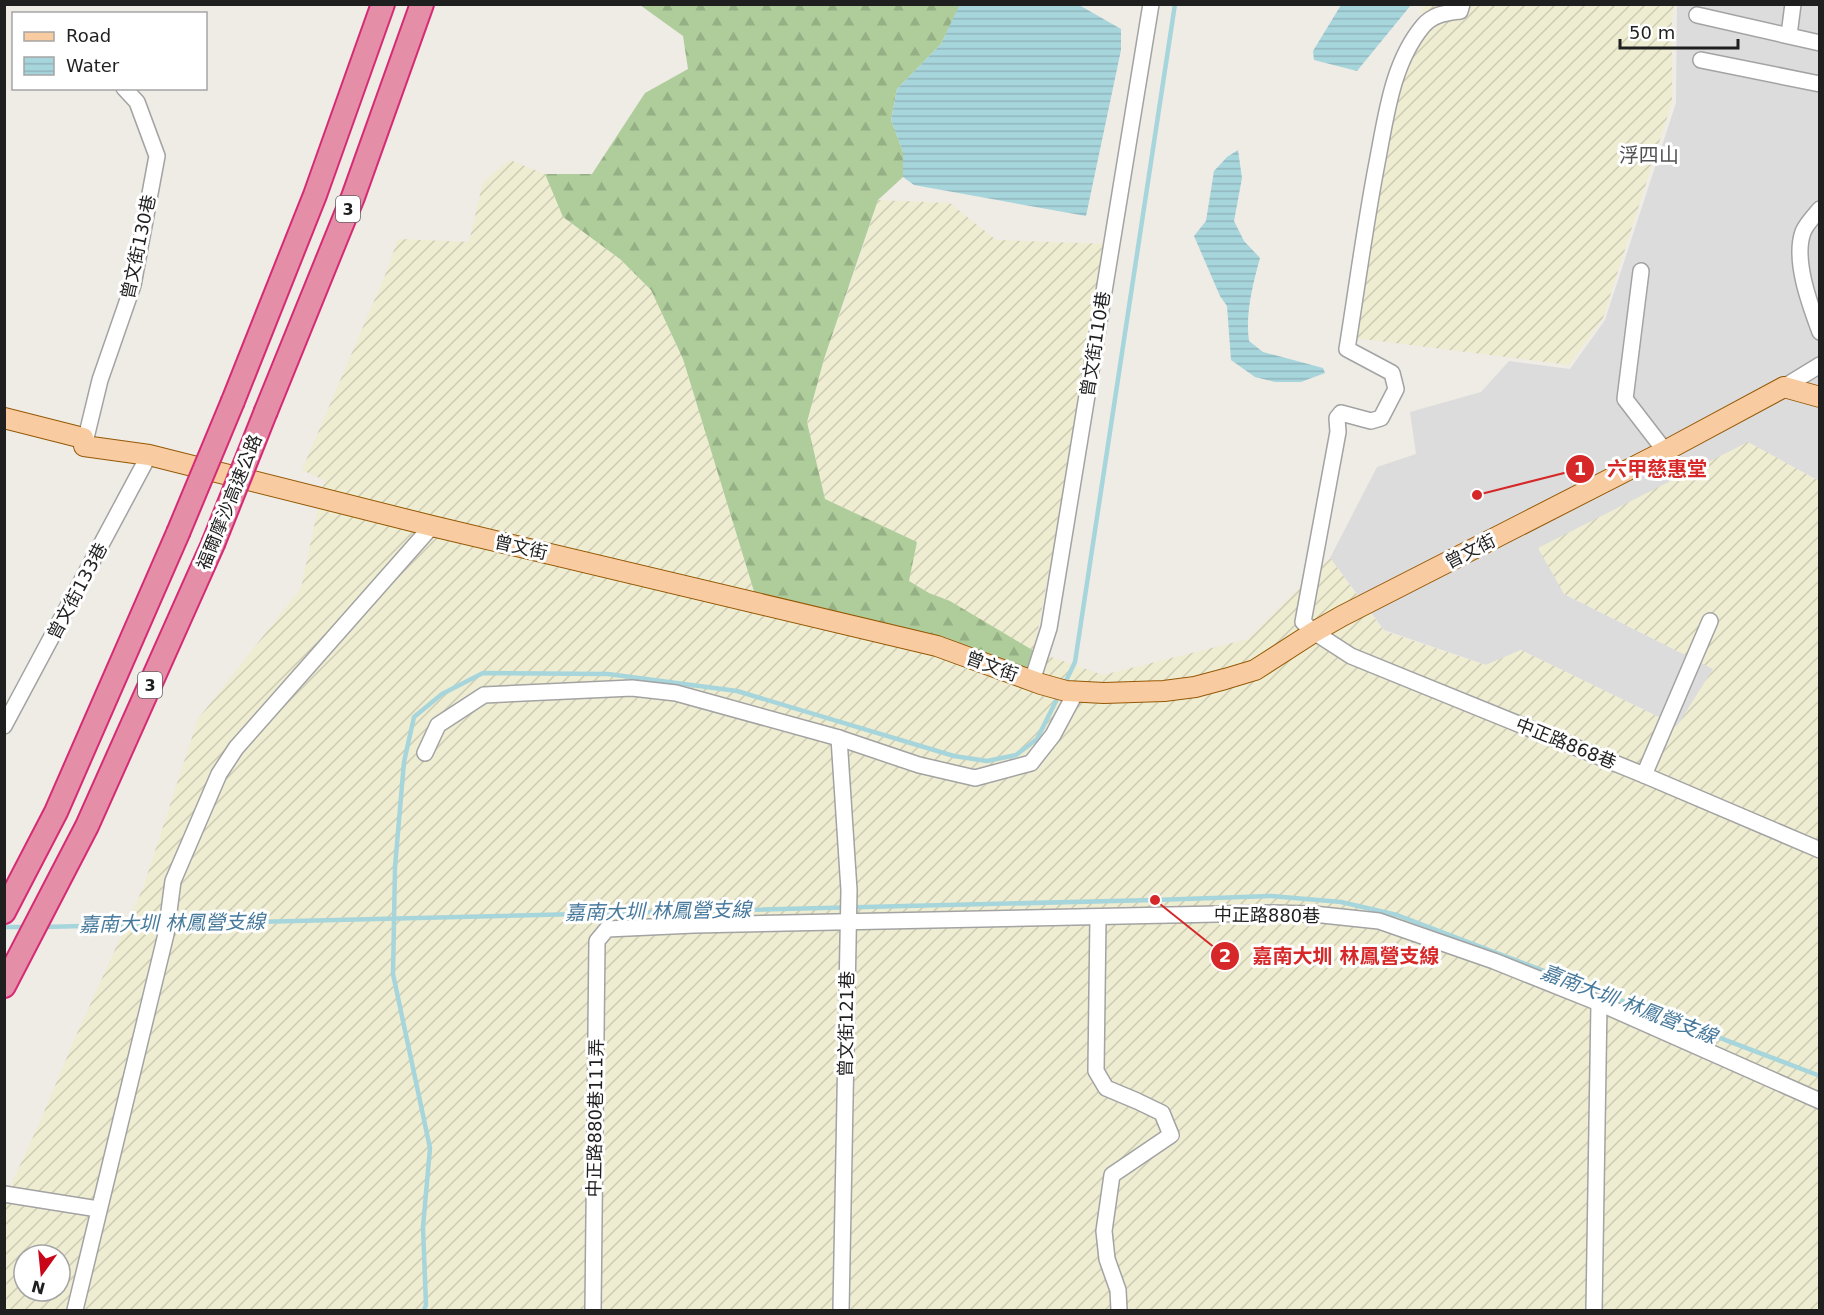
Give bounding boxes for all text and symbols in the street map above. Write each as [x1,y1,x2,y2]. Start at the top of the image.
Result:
legend [12,12,207,90]
scale bar [1620,12,1738,50]
text: 50 m [1629,22,1675,43]
text: Road [66,25,111,46]
text: Water [66,55,120,76]
district label: 浮四山 [1619,143,1679,167]
street label: 曾文街130巷 [117,193,159,301]
road number: 3 [336,196,360,222]
street label: 曾文街110巷 [1076,290,1114,398]
street label: 福爾摩沙高速公路 [192,431,266,573]
callout: 六甲慈惠堂 [1565,450,1719,488]
text: 六甲慈惠堂 [1607,457,1707,481]
text: 1 [1574,458,1586,479]
street label: 曾文街 [1441,529,1499,573]
street label: 曾文街 [492,531,550,563]
street label: 曾文街133巷 [43,539,111,643]
street label: 曾文街 [963,647,1021,685]
road number: 3 [138,672,162,698]
street label: 中正路868巷 [1513,713,1619,773]
water label: 嘉南大圳 林鳳營支線 [565,897,753,925]
street label: 中正路880巷 [1214,904,1320,926]
water label: 嘉南大圳 林鳳營支線 [79,909,267,937]
callout: 嘉南大圳 林鳳營支線 [1210,937,1451,975]
text: 嘉南大圳 林鳳營支線 [1253,944,1439,968]
text: 2 [1219,945,1231,966]
water label: 嘉南大圳 林鳳營支線 [1538,959,1722,1049]
street label: 曾文街121巷 [835,971,857,1077]
street label: 中正路880巷111弄 [583,1038,607,1198]
north arrow [12,1243,72,1303]
text: N [29,1276,47,1298]

